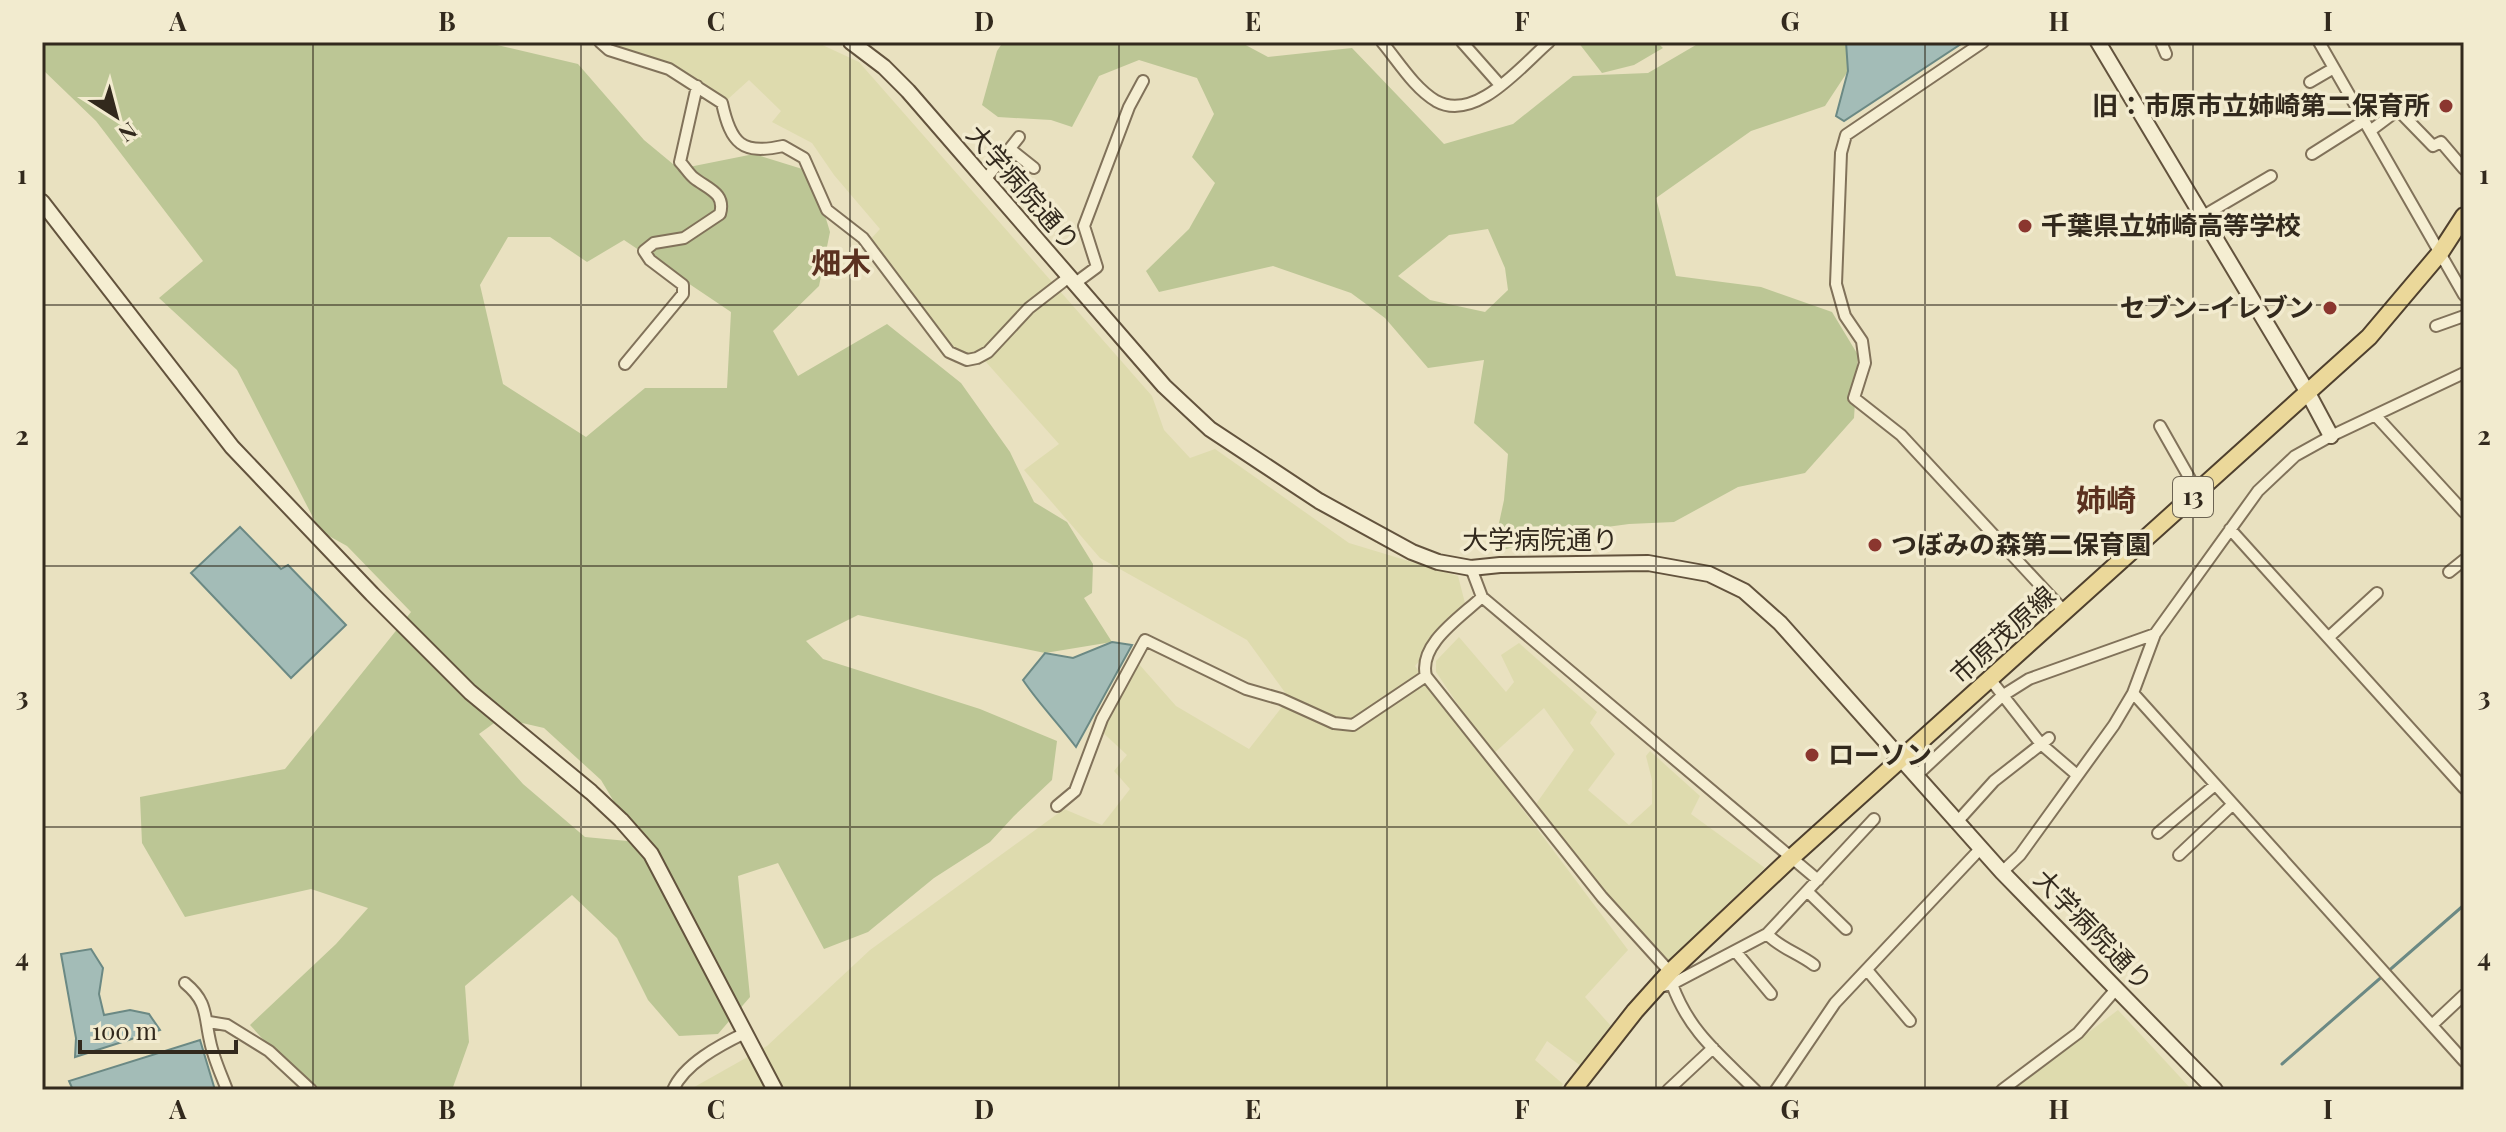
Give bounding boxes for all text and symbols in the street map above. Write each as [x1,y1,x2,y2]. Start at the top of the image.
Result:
text: A [168,3,187,38]
text: B [438,3,456,38]
text: C [707,3,725,38]
text: D [974,3,994,38]
text: E [1245,3,1261,38]
text: F [1514,3,1530,38]
text: G [1780,3,1800,38]
text: H [2049,3,2069,38]
text: I [2323,3,2333,38]
north arrow [76,76,156,156]
place label: 旧：市原市立姉崎第二保育所 [2092,87,2430,122]
marker: 旧：市原市立姉崎第二保育所 [2437,97,2455,115]
text: N [113,116,144,150]
street label: 大学病院通り [960,117,1089,257]
text: 1 [17,156,27,191]
text: 1 [2479,156,2489,191]
place label: 千葉県立姉崎高等学校 [2041,207,2301,242]
marker: 千葉県立姉崎高等学校 [2016,217,2034,235]
district label: 畑木 [811,242,871,282]
place label: セブン-イレブン [2119,289,2314,324]
marker: セブン-イレブン [2321,299,2339,317]
text: 2 [15,417,29,452]
text: 2 [2477,417,2491,452]
road number: 13 [2173,477,2213,517]
district label: 姉崎 [2076,479,2136,519]
street label: 大学病院通り [1462,521,1618,556]
place label: つぼみの森第二保育園 [1891,526,2151,561]
marker: つぼみの森第二保育園 [1866,536,1884,554]
street label: 市原茂原線 [1942,577,2062,690]
text: 3 [16,678,28,713]
text: 3 [2478,678,2490,713]
place label: ローソン [1828,736,1932,771]
marker: ローソン [1803,746,1821,764]
street label: 大学病院通り [2027,861,2161,997]
text: 4 [15,939,29,974]
text: 4 [2477,939,2491,974]
scale bar [80,1004,236,1054]
text: 100 m [92,1014,157,1046]
text: A [168,1091,187,1126]
text: B [438,1091,456,1126]
text: C [707,1091,725,1126]
text: D [974,1091,994,1126]
text: E [1245,1091,1261,1126]
text: F [1514,1091,1530,1126]
text: G [1780,1091,1800,1126]
text: H [2049,1091,2069,1126]
text: I [2323,1091,2333,1126]

